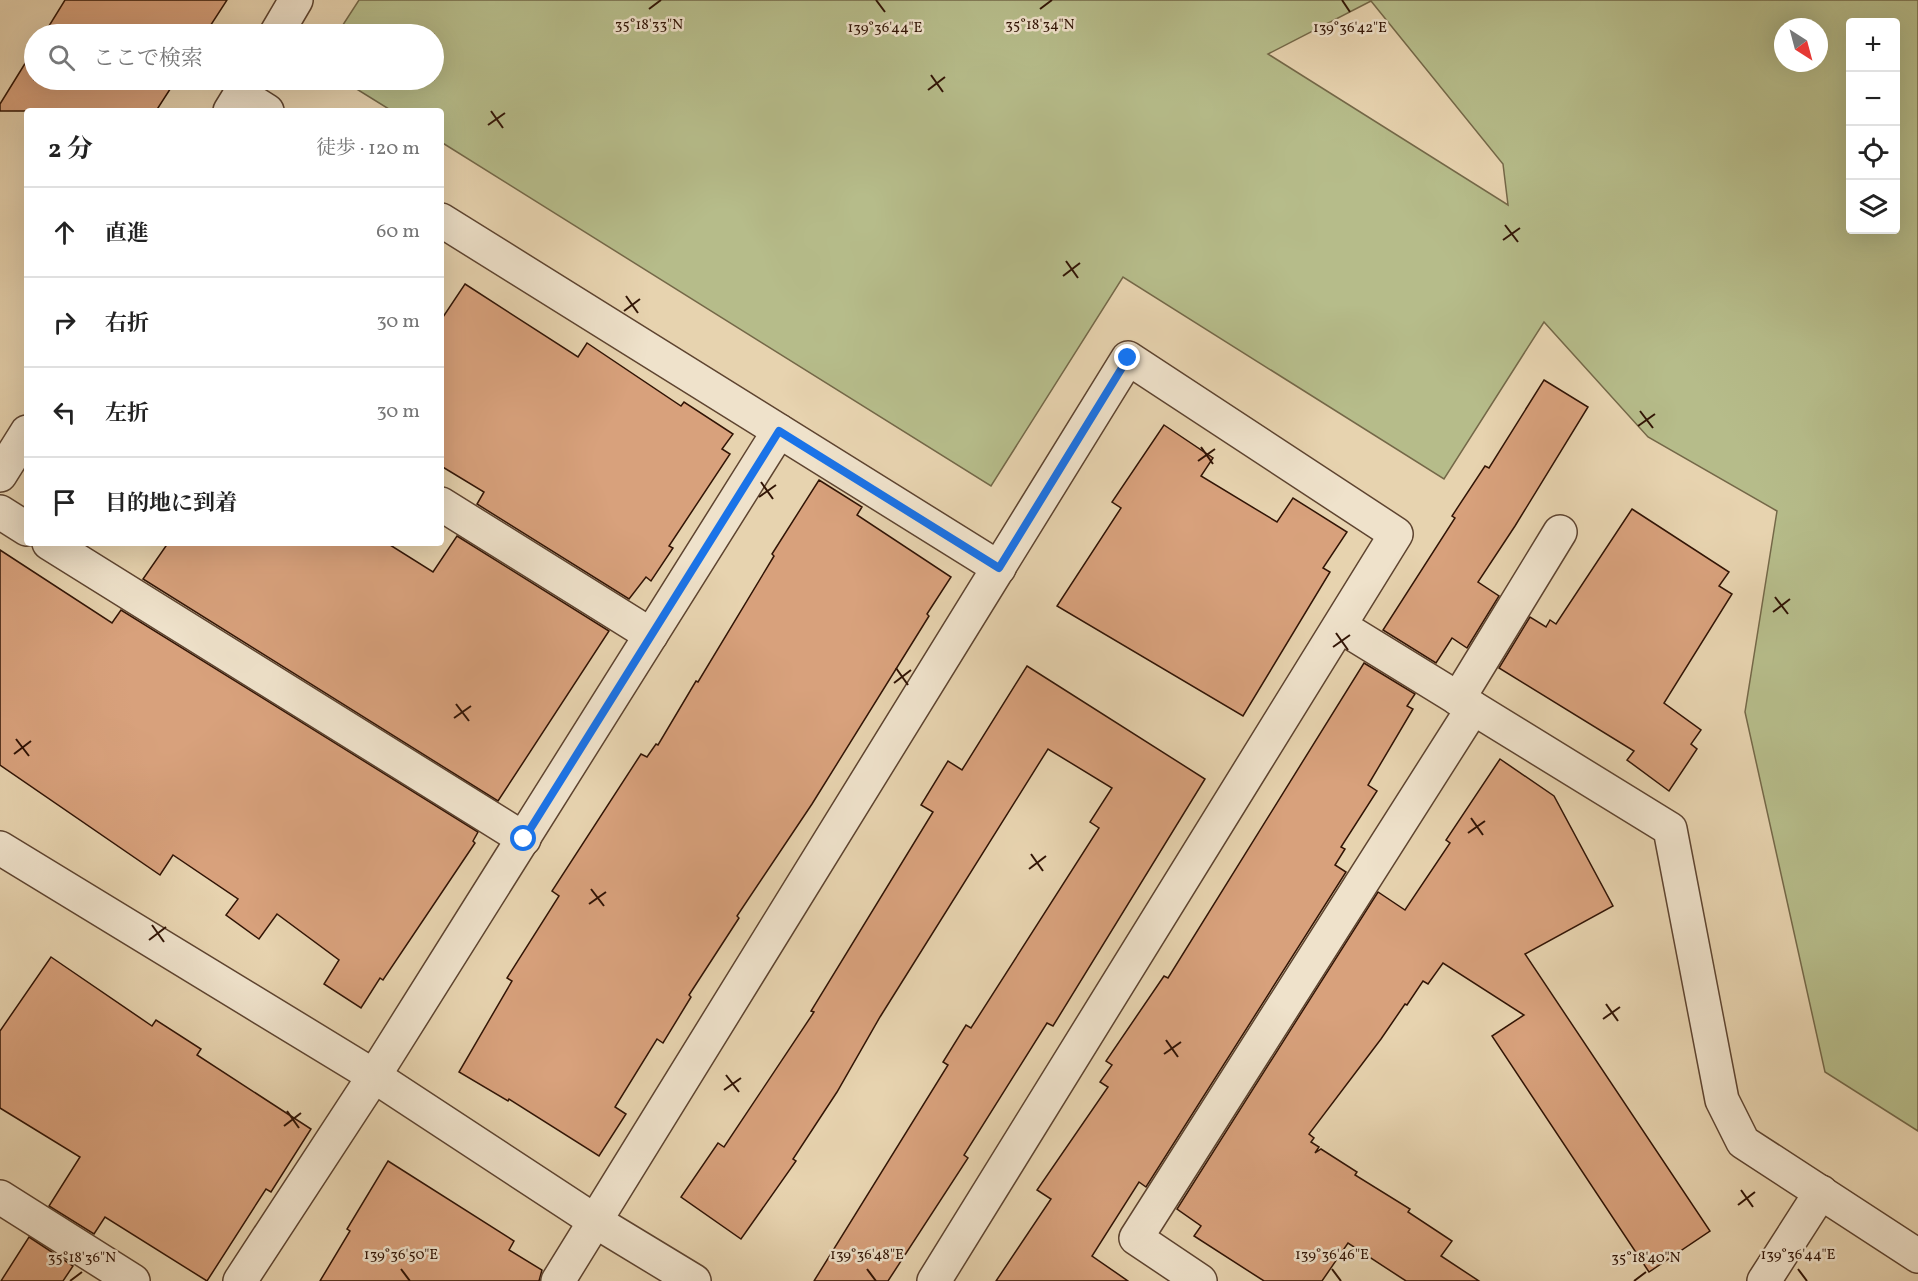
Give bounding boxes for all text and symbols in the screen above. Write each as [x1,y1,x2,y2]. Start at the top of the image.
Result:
text: 35°18'33"N [615,15,683,36]
text: 35°18'34"N [1005,15,1075,36]
text: 139°36'44"E [848,18,923,39]
text: 139°36'42"E [1313,18,1387,39]
north arrow [1774,18,1828,72]
map controls [1846,18,1900,234]
button: + [1846,18,1900,72]
search box [24,24,444,90]
icon: search [45,41,78,74]
text: ここで検索 [93,44,203,75]
button: − [1846,72,1900,126]
button: locate [1846,126,1900,180]
text: 2 分 [48,132,93,168]
text: 徒歩 · 120 m [316,135,420,163]
button: layers [1846,180,1900,234]
icon: ahead [48,216,81,249]
text: 60 m [376,218,420,246]
text: 直進 [105,219,149,250]
icon: right [48,306,81,339]
text: 30 m [376,308,420,336]
text: 右折 [105,309,149,340]
route end [1114,344,1140,370]
icon: left [48,396,81,429]
text: 30 m [376,398,420,426]
text: 左折 [105,399,149,430]
icon: arrive [48,486,81,519]
text: 目的地に到着 [105,489,237,520]
route start [510,825,536,851]
text: 139°36'50"E [364,1245,438,1266]
text: 139°36'48"E [830,1245,904,1266]
text: 139°36'46"E [1295,1245,1369,1266]
text: 139°36'44"E [1761,1245,1836,1266]
text: 35°18'36"N [48,1248,116,1269]
text: 35°18'40"N [1611,1248,1681,1269]

